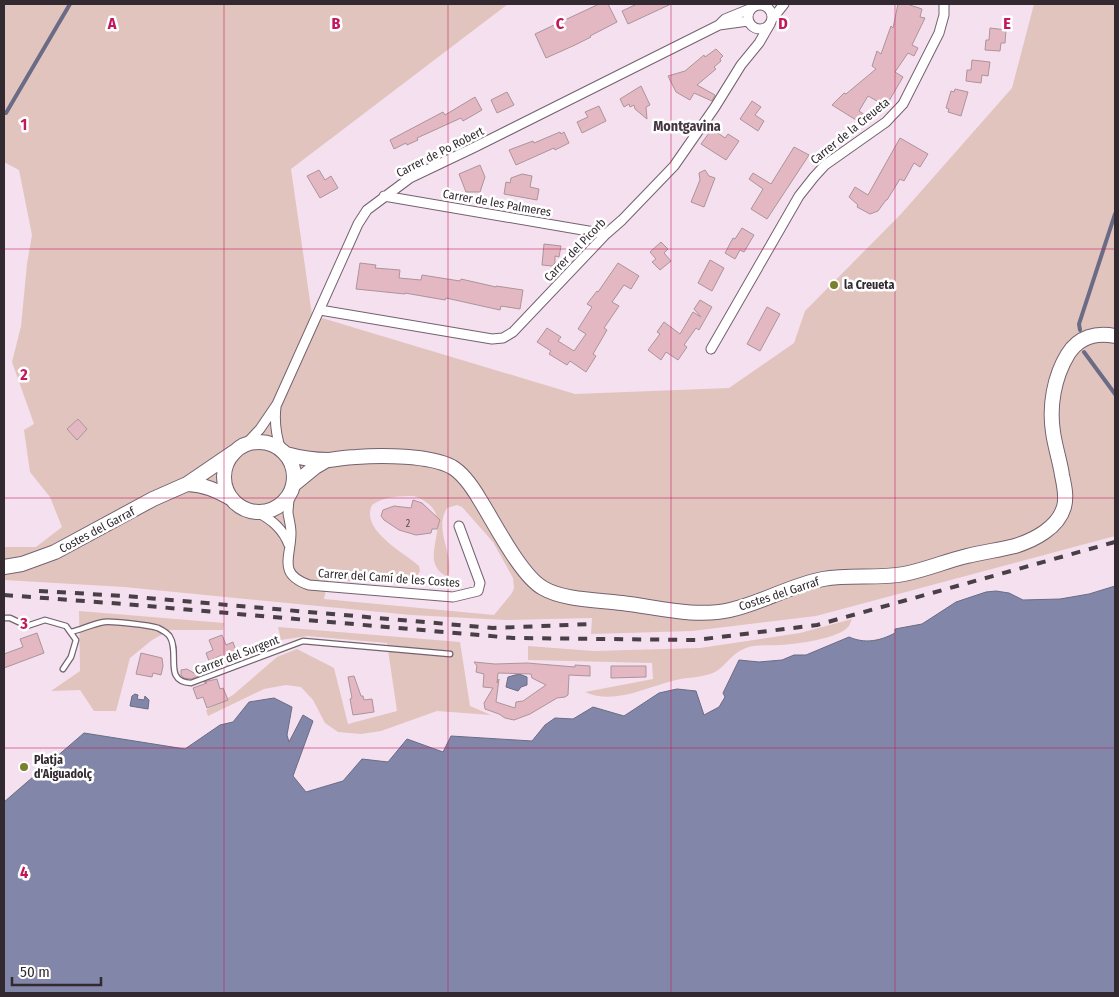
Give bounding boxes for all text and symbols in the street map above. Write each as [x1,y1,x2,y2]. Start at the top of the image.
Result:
text: A [107,14,117,33]
text: B [332,14,341,33]
text: C [556,14,565,33]
text: D [778,14,788,33]
text: E [1003,14,1011,33]
street label: Carrer de la Creueta [808,95,892,167]
text: 1 [21,115,27,134]
district label: Montgavina [653,118,721,135]
street label: Carrer de Po Robert [394,124,486,180]
street label: Carrer de les Palmeres [442,187,552,219]
street label: Carrer del Picorb [541,216,609,284]
place label: la Creueta [844,278,894,292]
marker: la Creueta [828,279,840,291]
text: 2 [19,365,28,384]
street label: Costes del Garraf [57,504,138,556]
house number: 2 [406,518,411,530]
street label: Carrer del Camí de les Costes [318,566,460,590]
street label: Costes del Garraf [737,574,822,614]
text: 3 [19,614,28,633]
street label: Carrer del Surgent [193,632,281,677]
place label: Platja d'Aiguadolç [34,753,93,782]
marker: Platja d'Aiguadolç [18,761,30,773]
text: 4 [20,863,28,882]
scale bar [12,954,101,986]
text: 50 m [20,963,50,981]

